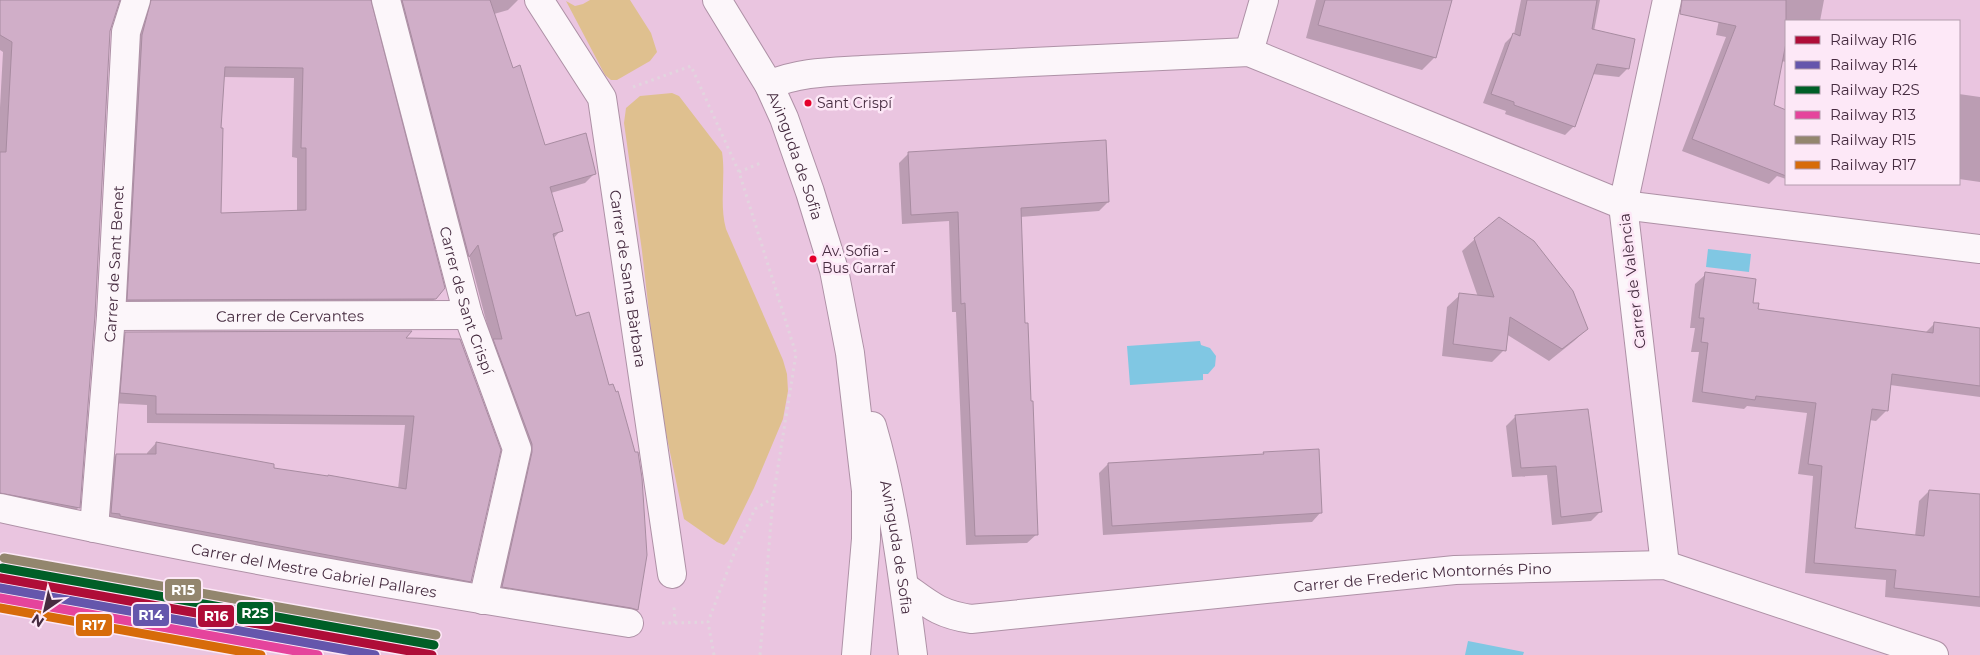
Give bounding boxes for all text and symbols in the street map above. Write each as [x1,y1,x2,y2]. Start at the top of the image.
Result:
legend [1785,20,1960,185]
text: Railway R16 [1830,30,1917,49]
text: Railway R14 [1830,55,1917,74]
text: Railway R2S [1830,80,1920,99]
street label: Avinguda de Sofia [763,88,827,222]
place label: Sant Crispí [817,94,893,112]
marker: Sant Crispí [803,98,813,108]
text: Railway R13 [1830,105,1916,124]
text: Railway R15 [1830,130,1916,149]
text: Railway R17 [1830,155,1916,174]
street label: Carrer de Sant Benet [99,185,127,343]
street label: Carrer de Santa Bàrbara [606,188,651,369]
street label: Carrer de València [1614,212,1650,350]
street label: Carrer de Sant Crispí [436,224,499,378]
place label: Av. Sofia - Bus Garraf [822,242,896,277]
marker: Av. Sofia - Bus Garraf [808,254,818,264]
street label: Carrer de Cervantes [216,306,364,325]
street label: Avinguda de Sofia [877,478,917,616]
street label: Carrer del Mestre Gabriel Pallares [190,538,438,601]
street label: Carrer de Frederic Montornés Pino [1293,558,1552,596]
line badge: R15 [164,578,202,602]
text: R15 [171,581,195,599]
north arrow [20,585,70,635]
line badge: R2S [236,601,274,625]
line badge: R14 [132,603,170,627]
line badge: R16 [197,604,235,628]
text: R2S [241,604,269,622]
text: R14 [138,606,164,624]
text: R16 [204,607,228,625]
text: N [28,610,47,631]
line badge: R17 [75,613,113,637]
text: R17 [82,616,107,634]

